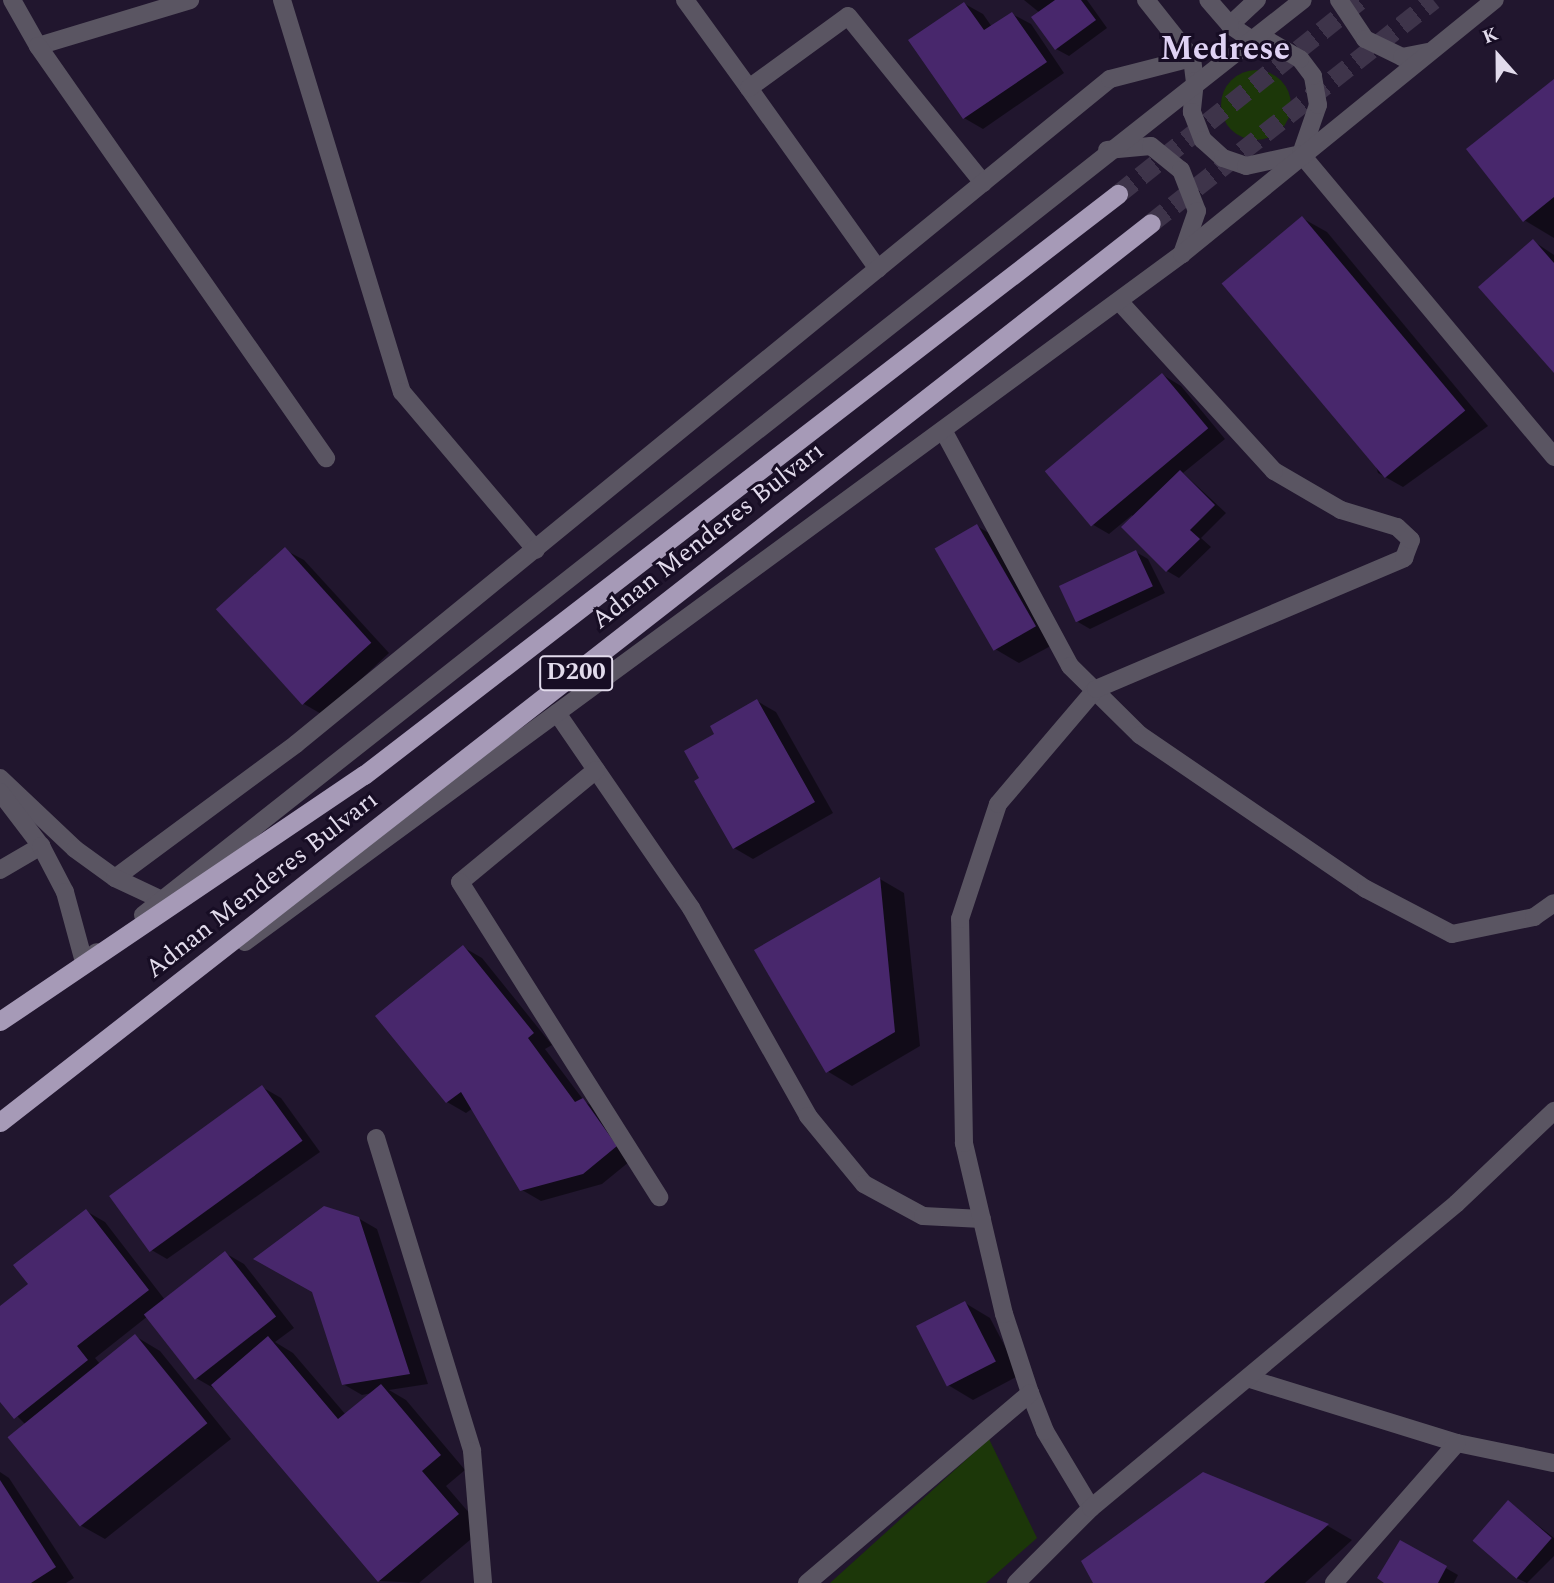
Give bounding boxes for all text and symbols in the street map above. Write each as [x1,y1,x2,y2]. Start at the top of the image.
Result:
text: K [1478,20,1502,52]
north arrow [1463,21,1533,91]
district label: Medrese [1160,30,1290,70]
street label: Adnan Menderes Bulvarı [586,436,830,636]
road number: D200 [538,652,614,694]
street label: Adnan Menderes Bulvarı [140,785,384,985]

